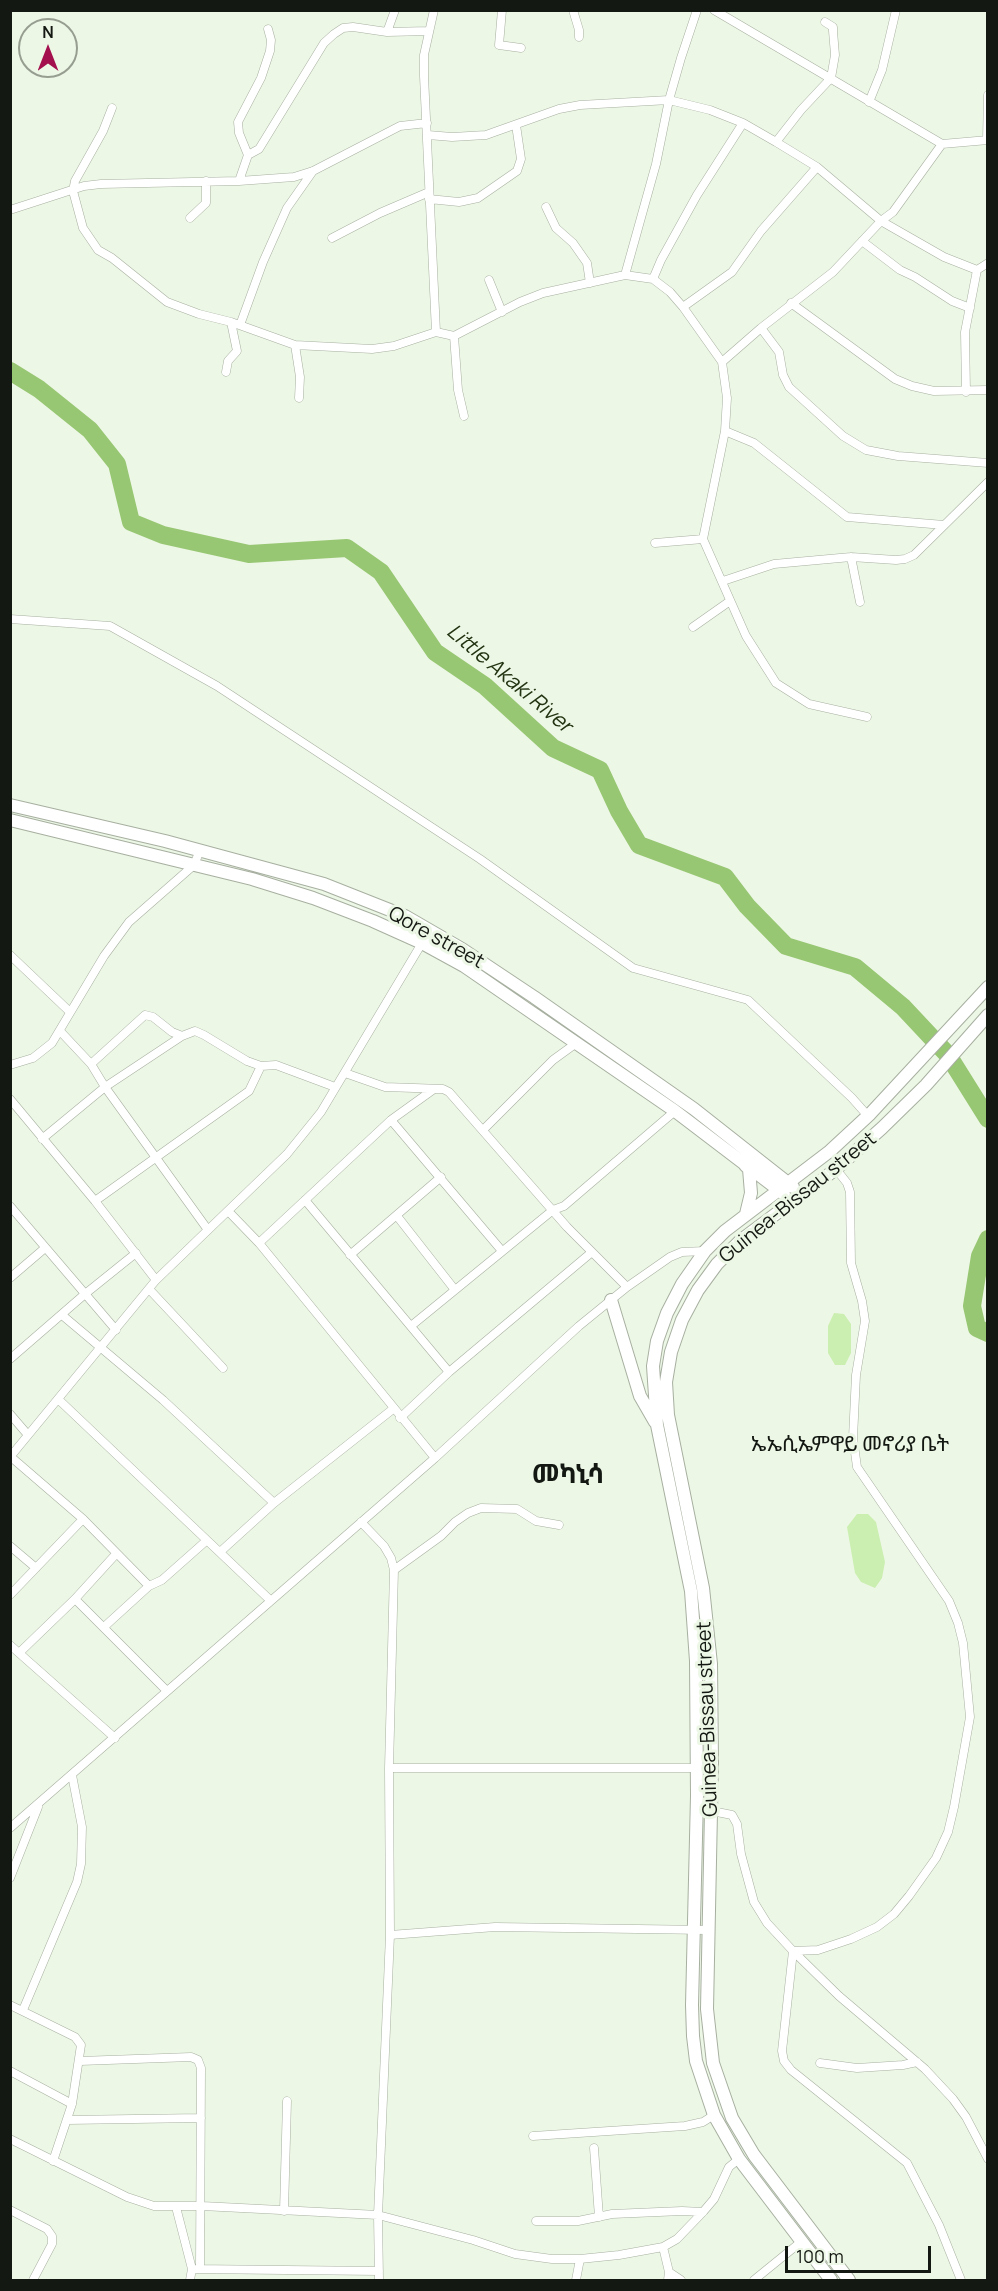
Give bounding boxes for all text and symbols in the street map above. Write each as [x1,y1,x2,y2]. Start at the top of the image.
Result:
north arrow [18,18,78,78]
text: N [42,21,54,43]
water label: Little Akaki River [441,619,577,739]
street label: Qore street [384,902,488,974]
street label: Guinea-Bissau street [715,1127,881,1269]
district label: ኤኤሲኤምዋይ መኖሪያ ቤት [751,1432,949,1458]
district label: መካኒሳ [532,1460,604,1492]
street label: Guinea-Bissau street [693,1621,723,1817]
scale bar [788,2234,934,2272]
text: 100 m [796,2244,844,2268]

